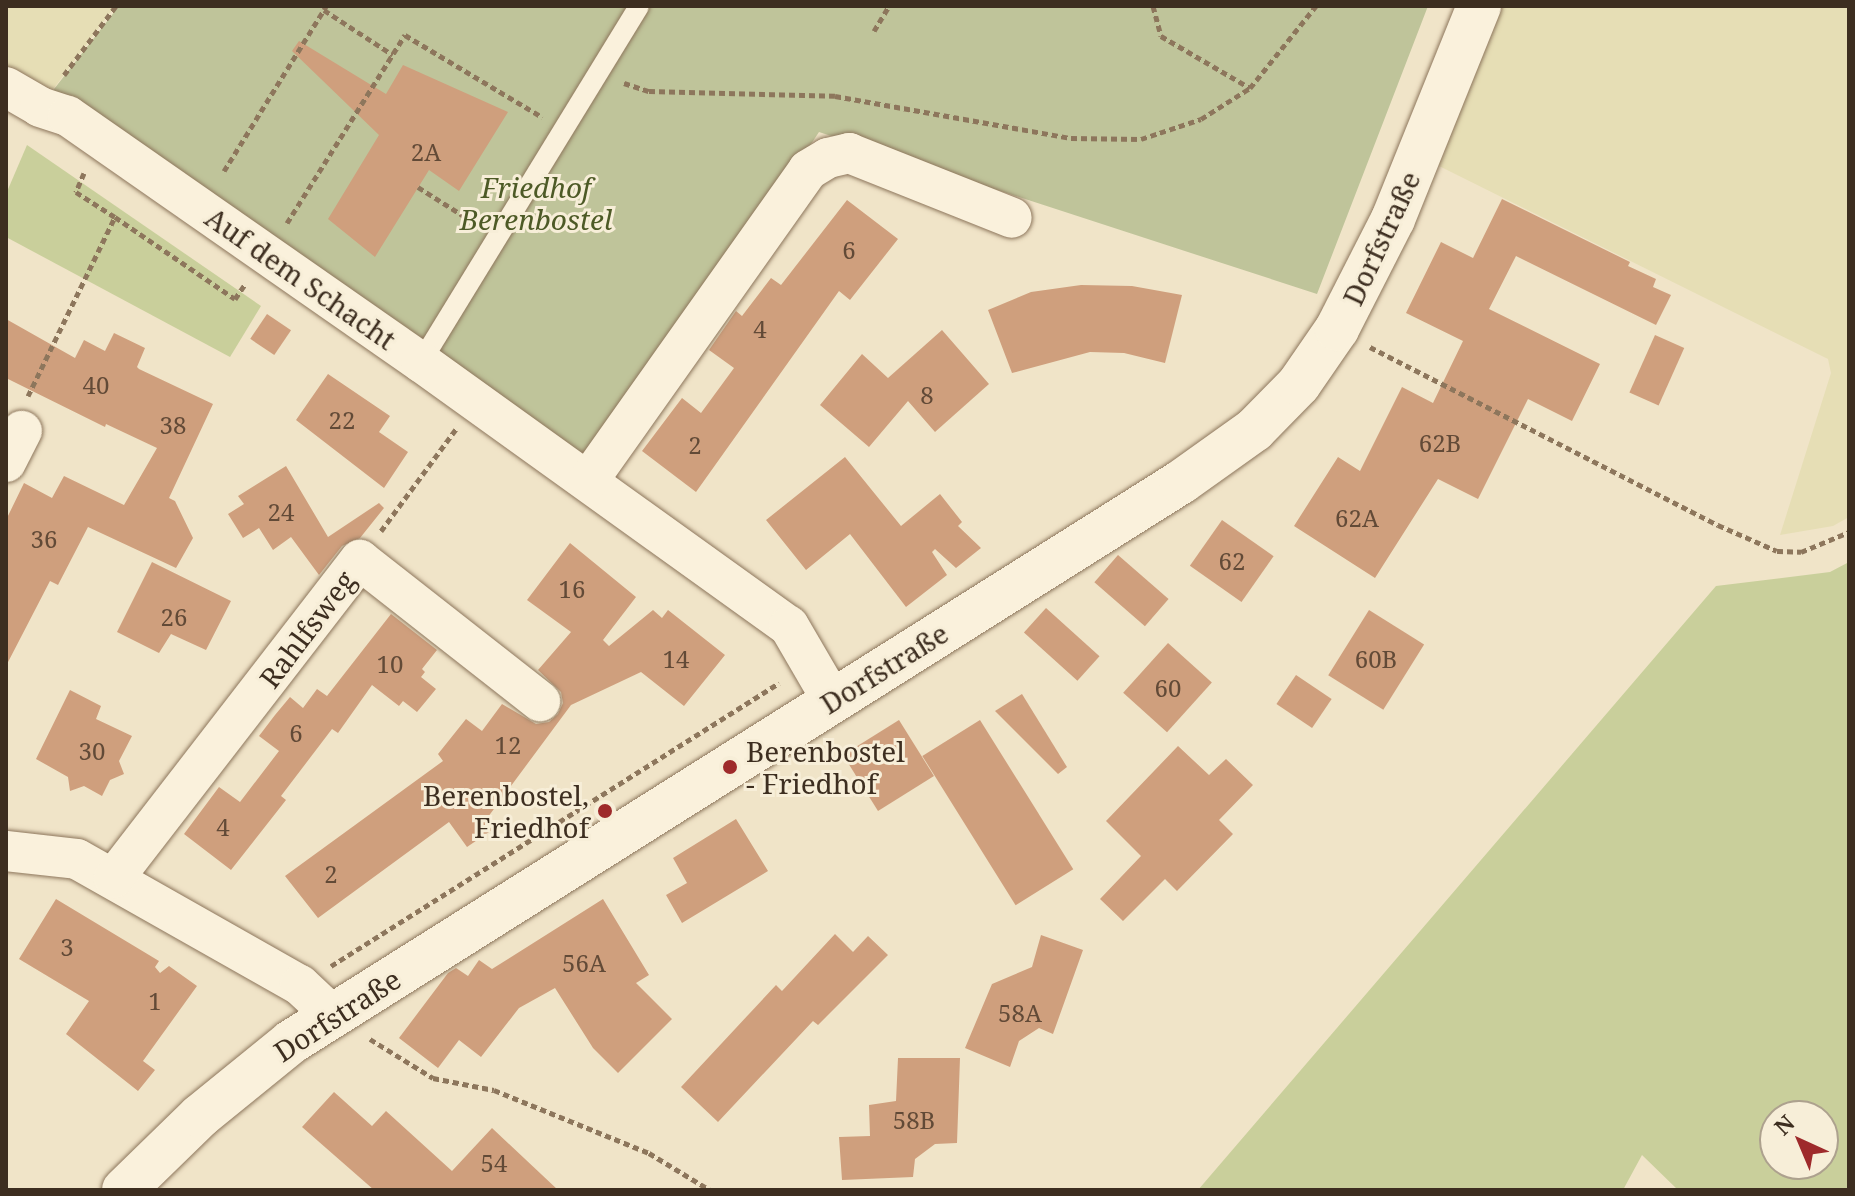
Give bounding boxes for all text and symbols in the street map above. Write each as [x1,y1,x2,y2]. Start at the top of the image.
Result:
house number: 2A [411,138,441,166]
street label: Dorfstraße [1335,166,1427,310]
park label: Friedhof Berenbostel [460,170,612,236]
street label: Auf dem Schacht [199,200,403,356]
house number: 6 [842,236,856,264]
house number: 4 [753,315,767,343]
house number: 40 [83,371,109,399]
house number: 8 [920,381,934,409]
house number: 22 [329,406,355,434]
house number: 38 [160,411,186,439]
house number: 62B [1419,429,1461,457]
house number: 2 [688,431,702,459]
house number: 24 [268,498,294,526]
house number: 62A [1335,504,1379,532]
house number: 36 [31,525,57,553]
house number: 62 [1219,547,1245,575]
street label: Rahlfsweg [252,564,362,694]
house number: 16 [559,575,585,603]
house number: 26 [161,603,187,631]
street label: Dorfstraße [814,616,954,720]
house number: 14 [663,645,689,673]
house number: 60B [1355,645,1397,673]
house number: 10 [377,650,403,678]
house number: 60 [1155,674,1181,702]
house number: 6 [289,719,303,747]
house number: 12 [495,731,521,759]
place label: Berenbostel - Friedhof [746,734,905,800]
house number: 30 [79,737,105,765]
marker: Berenbostel - Friedhof [721,758,739,776]
place label: Berenbostel, Friedhof [423,778,589,844]
marker: Berenbostel, Friedhof [596,802,614,820]
house number: 4 [216,813,230,841]
house number: 2 [324,860,338,888]
house number: 3 [60,933,74,961]
house number: 56A [562,949,606,977]
street label: Dorfstraße [267,962,407,1068]
house number: 1 [148,987,162,1015]
house number: 58A [998,999,1042,1027]
north arrow [1759,1100,1839,1180]
house number: 58B [893,1106,935,1134]
text: N [1767,1107,1800,1141]
house number: 54 [481,1149,507,1177]

